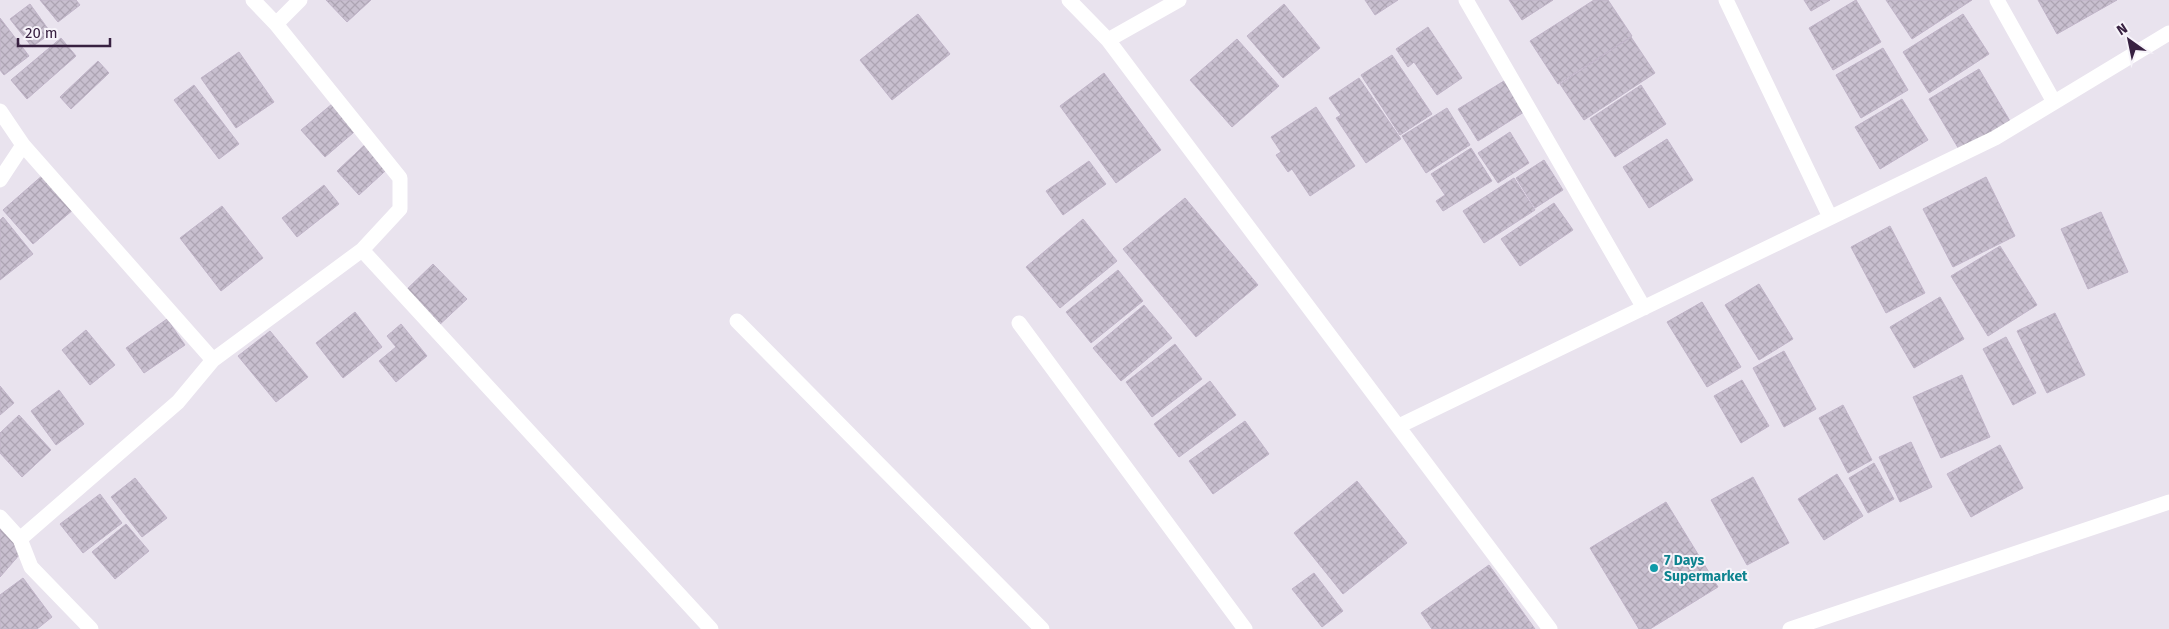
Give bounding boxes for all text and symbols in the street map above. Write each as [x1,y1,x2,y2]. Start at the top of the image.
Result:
scale bar [18,15,110,47]
north arrow [2104,15,2154,65]
text: N [2114,20,2131,39]
text: 20 m [25,24,58,42]
place label: 7 Days Supermarket [1664,552,1748,585]
marker: 7 Days Supermarket [1648,562,1660,574]

